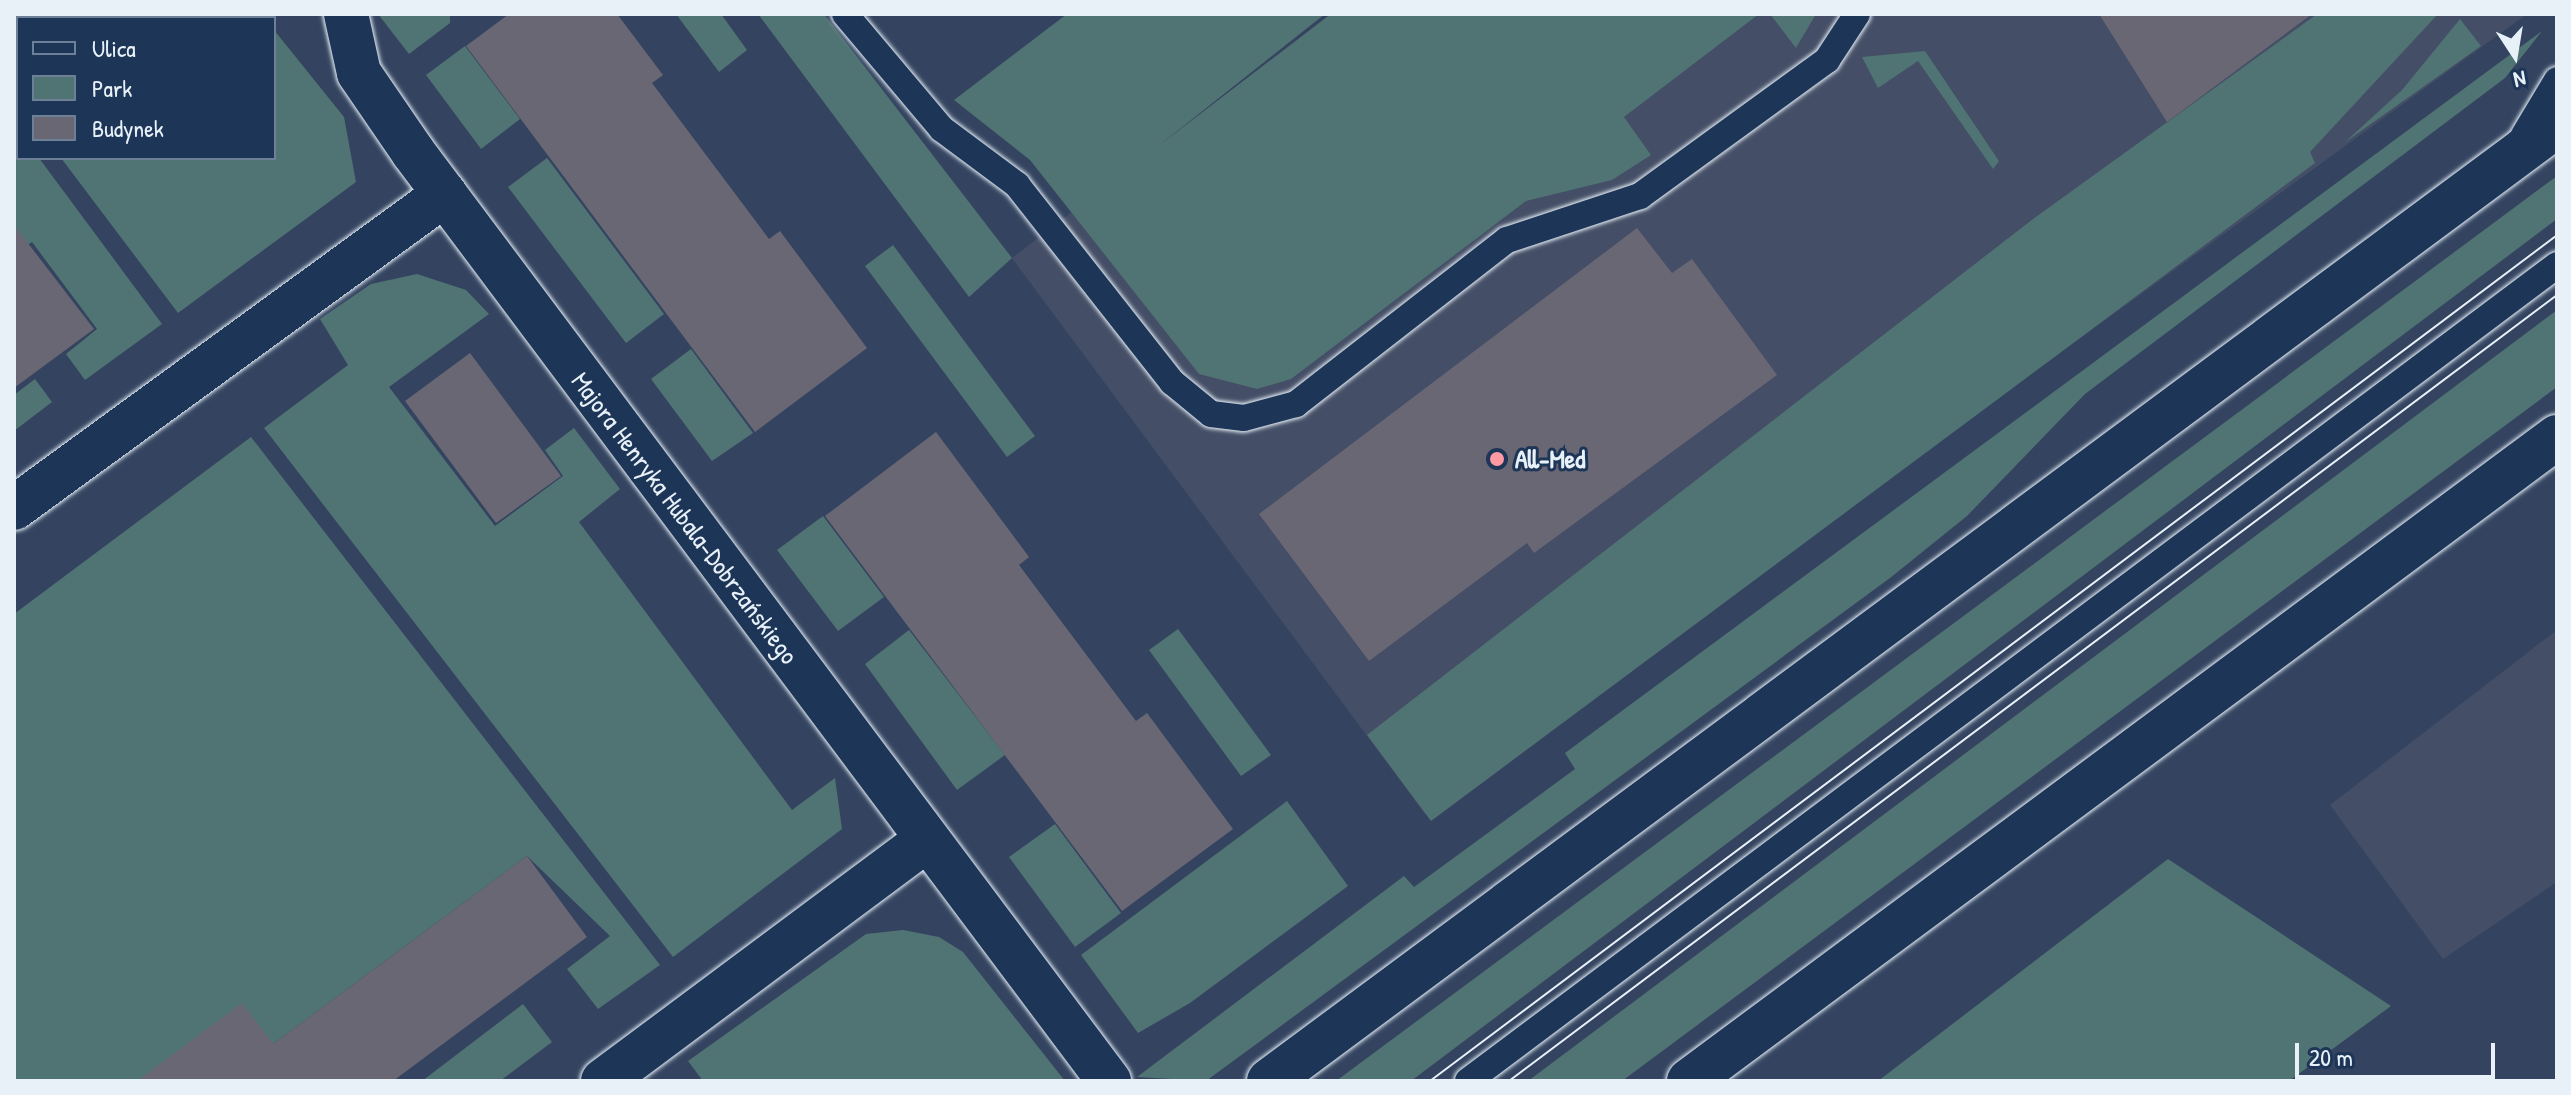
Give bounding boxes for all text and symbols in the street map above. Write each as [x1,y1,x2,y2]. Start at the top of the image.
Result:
legend [16,16,276,160]
north arrow [2475,16,2555,96]
text: Ulica [92,32,136,64]
text: N [2511,64,2529,95]
text: Park [92,72,132,104]
text: Budynek [92,112,164,144]
street label: Majora Henryka Hubala-Dobrzańskiego [565,366,805,670]
place label: All-Med [1515,443,1585,475]
marker: All-Med [1486,448,1508,470]
scale bar [2299,1027,2499,1077]
text: 20 m [2309,1041,2353,1073]

